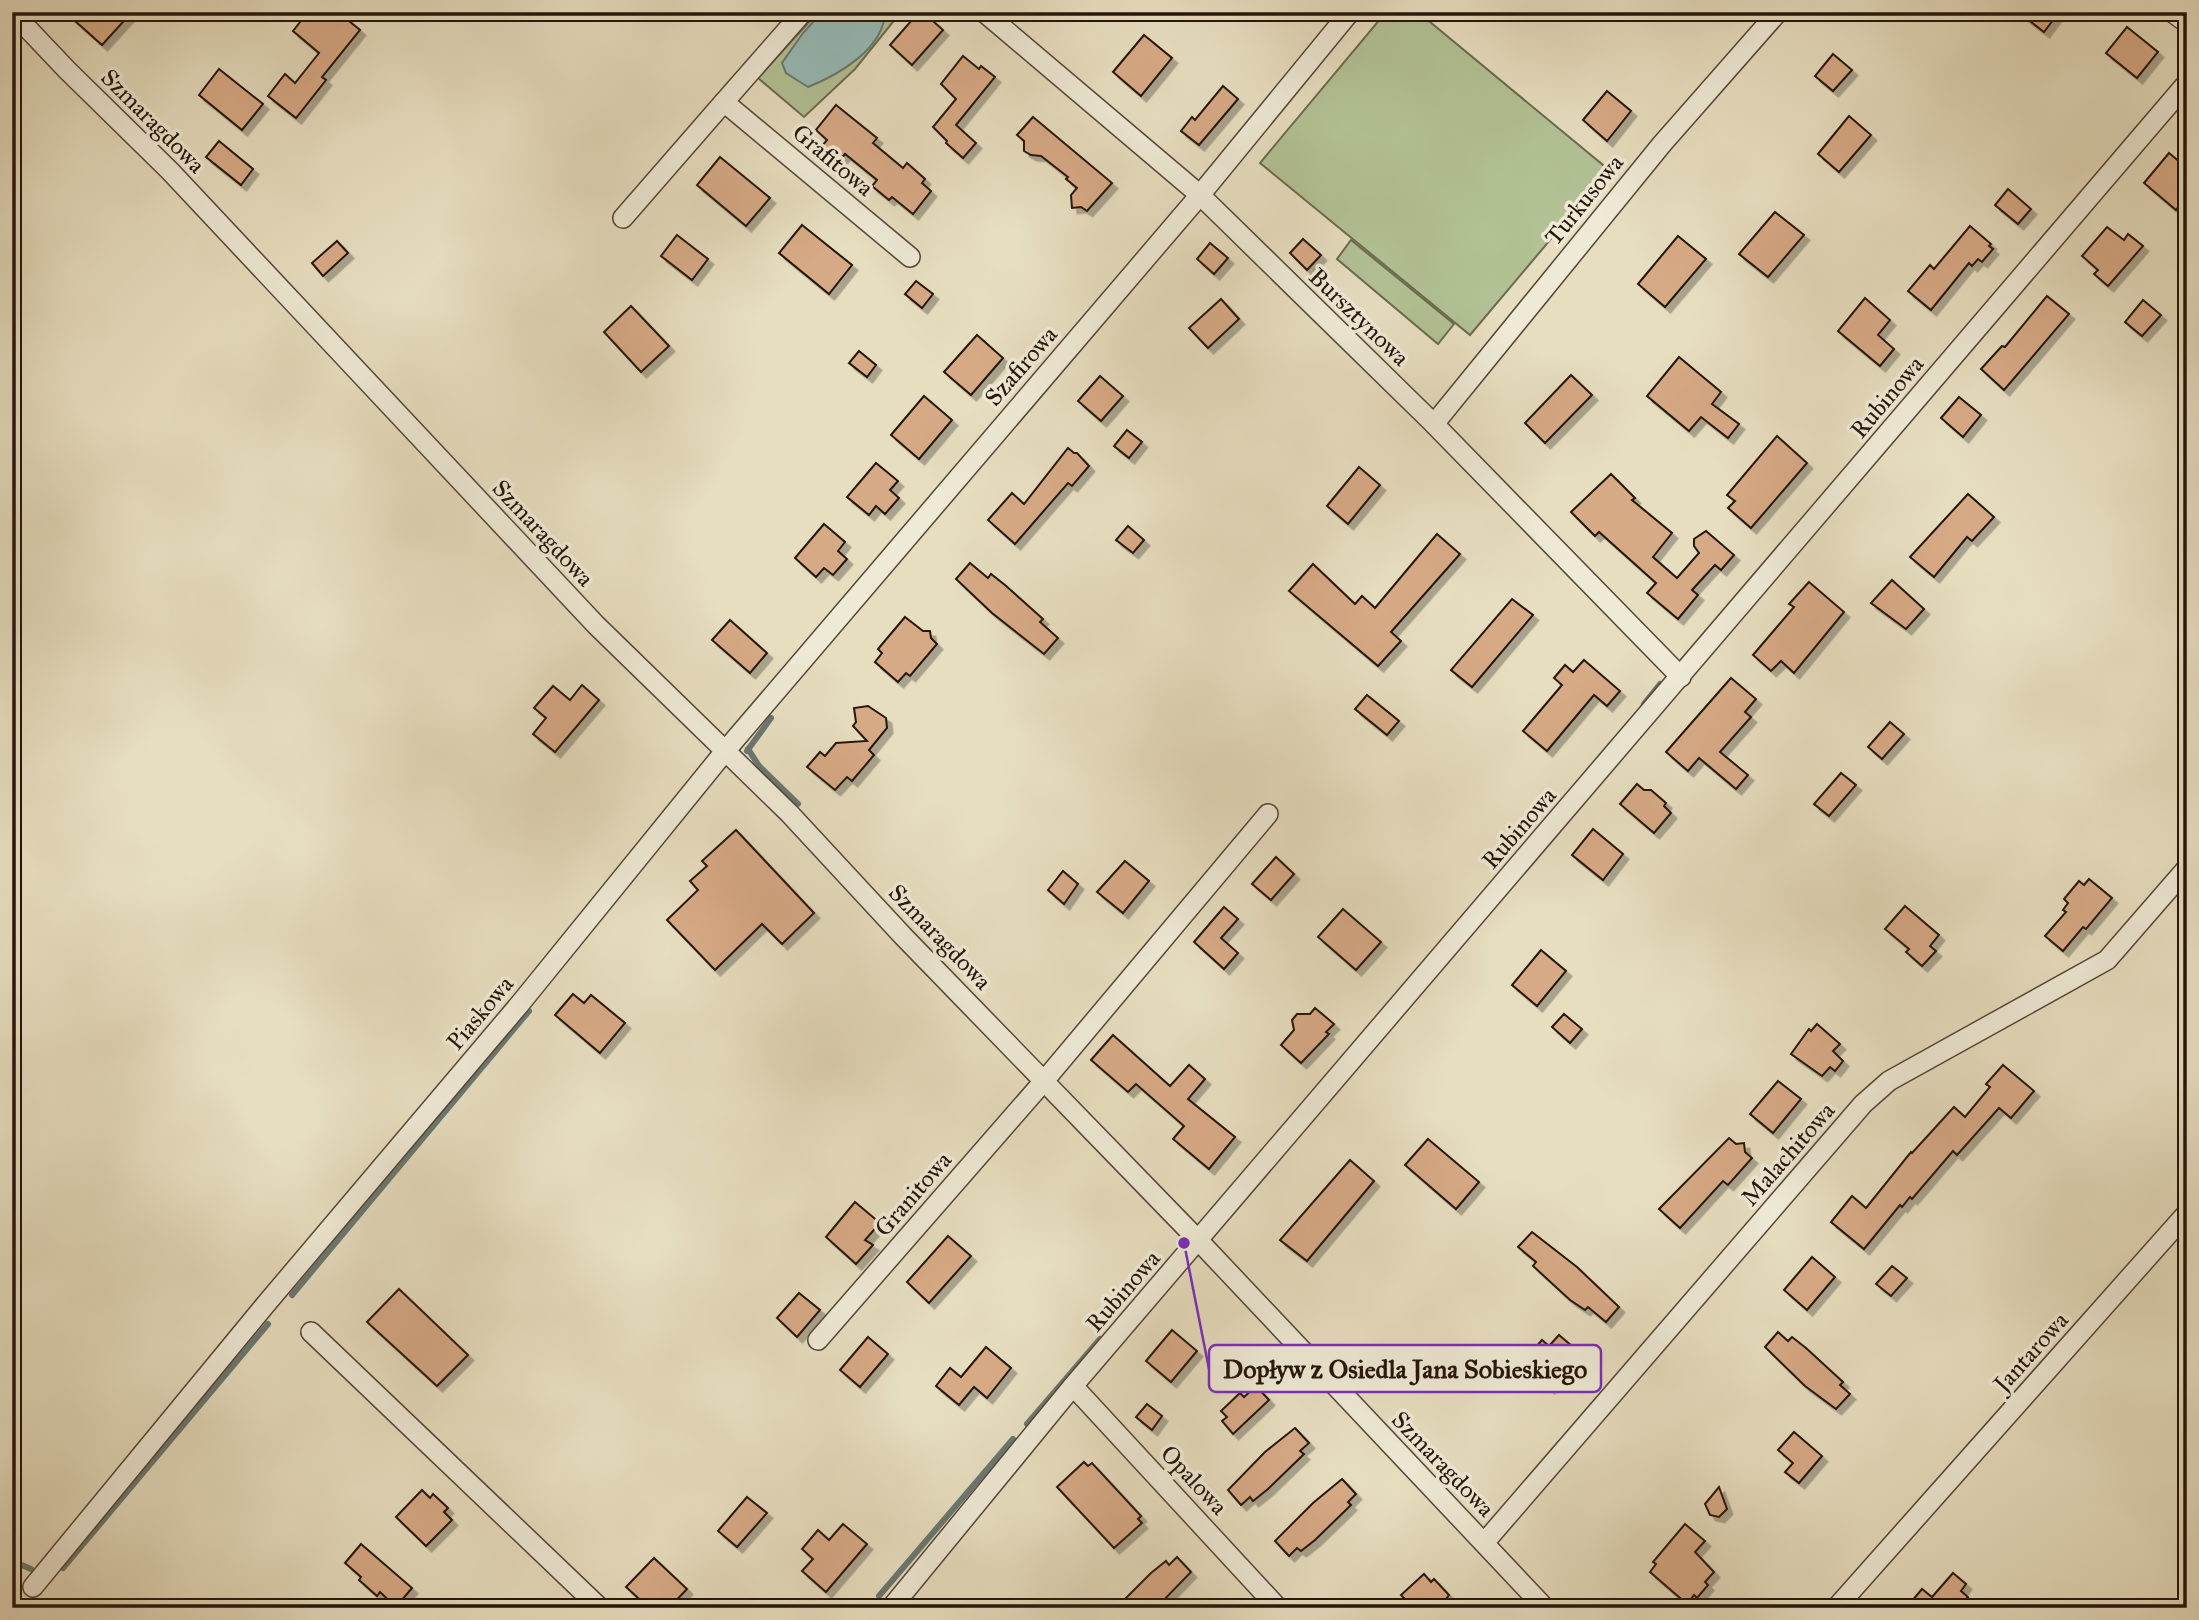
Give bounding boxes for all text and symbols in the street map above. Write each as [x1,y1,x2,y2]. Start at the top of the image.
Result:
street label: Szmaragdowa [94,62,212,180]
street label: Grafitowa [786,117,880,203]
street label: Turkusowa [1538,148,1630,252]
street label: Bursztynowa [1302,262,1416,373]
street label: Szafirowa [978,319,1064,412]
street label: Rubinowa [1844,349,1931,444]
street label: Szmaragdowa [486,473,601,593]
street label: Rubinowa [1475,780,1563,875]
street label: Szmaragdowa [882,878,998,997]
street label: Piaskowa [440,969,520,1056]
street label: Malachitowa [1735,1095,1842,1212]
street label: Granitowa [868,1145,959,1243]
street label: Rubinowa [1079,1243,1167,1338]
street label: Jantarowa [1985,1305,2075,1401]
callout: Dopływ z Osiedla Jana Sobieskiego [1209,1345,1601,1392]
text: Dopływ z Osiedla Jana Sobieskiego [1223,1353,1587,1386]
street label: Szmaragdowa [1385,1405,1501,1524]
street label: Opalowa [1154,1439,1234,1522]

